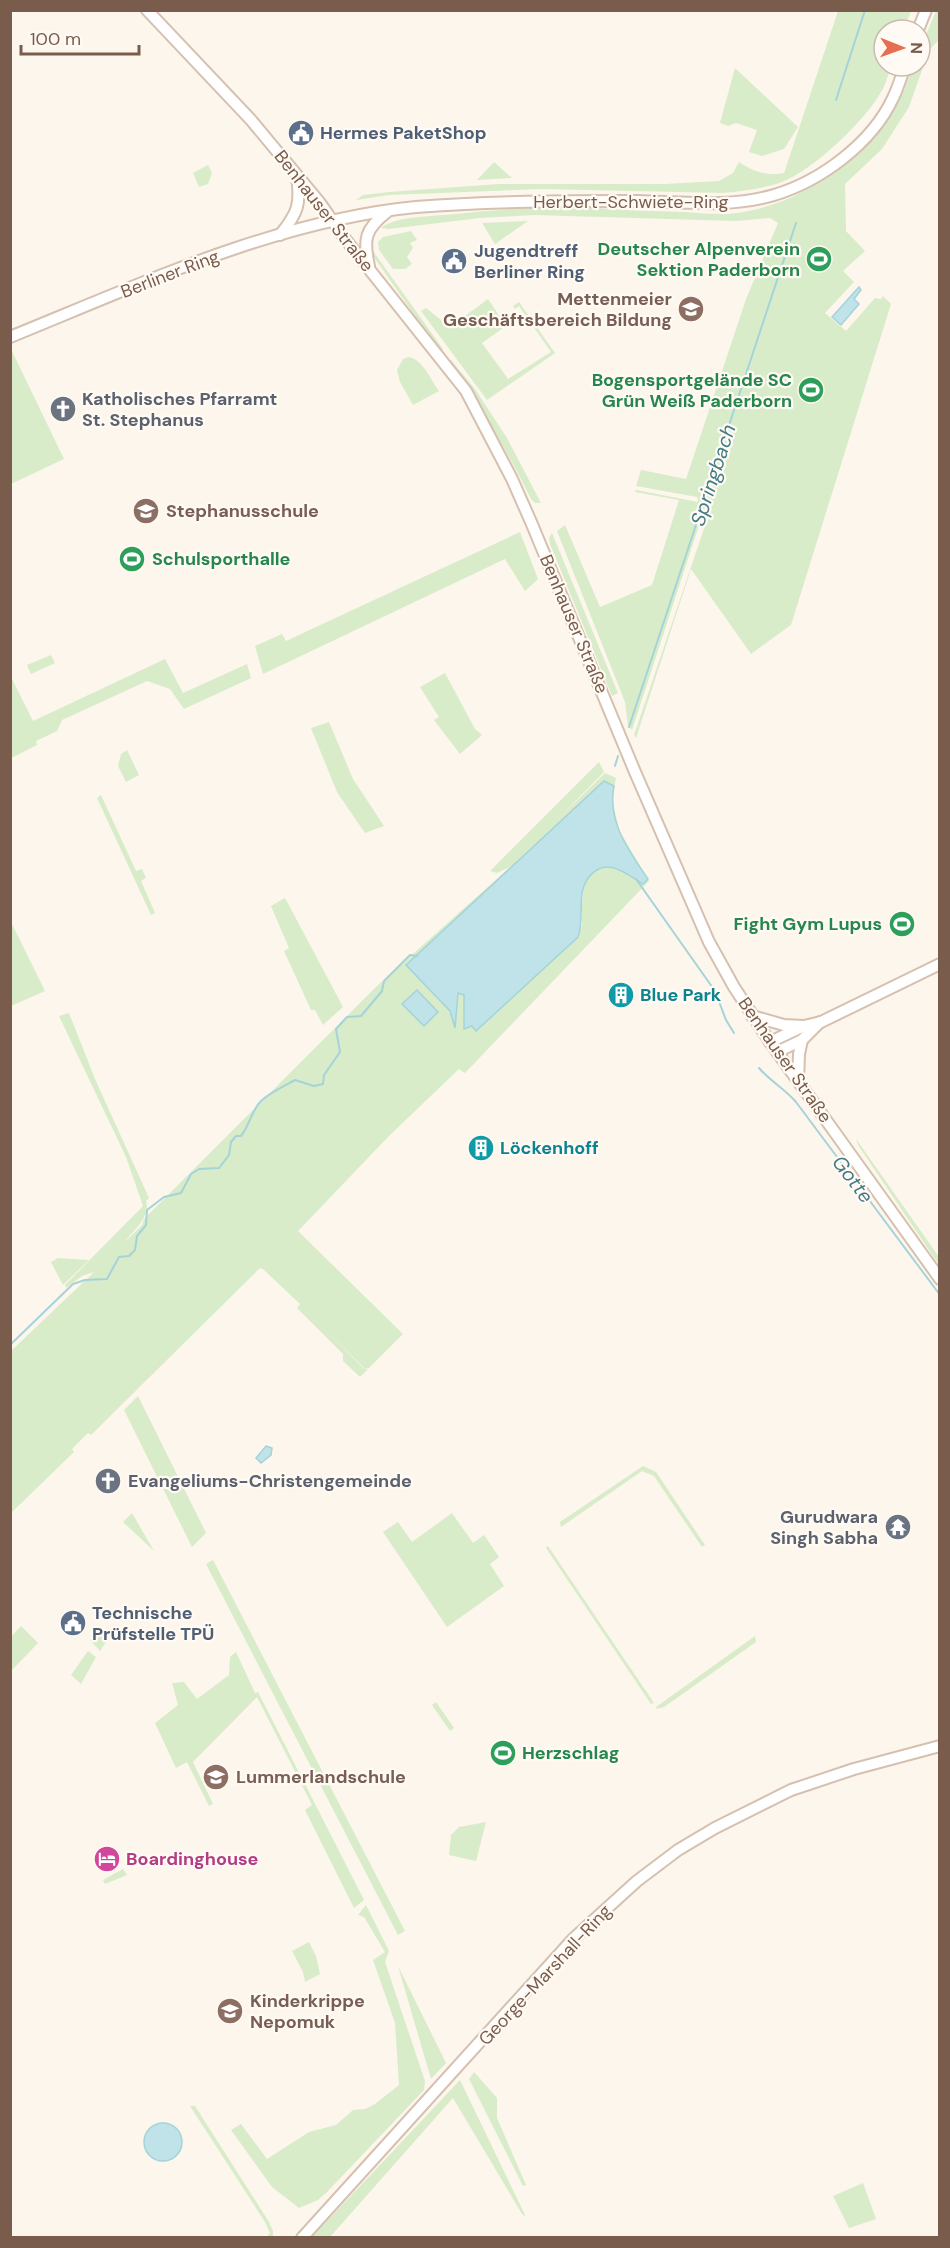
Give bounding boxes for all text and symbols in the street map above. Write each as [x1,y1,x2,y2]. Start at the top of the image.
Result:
scale bar [21,18,140,56]
north arrow [872,18,932,78]
text: 100 m [30,27,81,51]
text: N [906,42,927,54]
public building icon: Hermes PaketShop [286,118,316,148]
place label: Hermes PaketShop [320,121,487,145]
street label: Benhauser Straße [269,145,379,277]
street label: Herbert-Schwiete-Ring [533,190,729,214]
place label: Deutscher Alpenverein Sektion Paderborn [598,237,800,282]
place label: Jugendtreff Berliner Ring [474,239,585,284]
street label: Berliner Ring [117,244,223,304]
sports icon: Deutscher Alpenverein Sektion Paderborn [804,244,834,274]
public building icon: Jugendtreff Berliner Ring [439,246,469,276]
place label: Mettenmeier Geschäftsbereich Bildung [443,287,672,332]
school or university icon: Mettenmeier Geschäftsbereich Bildung [676,294,706,324]
place label: Bogensportgelände SC Grün Weiß Paderborn [592,368,792,413]
sports icon: Bogensportgelände SC Grün Weiß Paderborn [796,375,826,405]
place label: Katholisches Pfarramt St. Stephanus [82,387,277,432]
church icon: Katholisches Pfarramt St. Stephanus [48,394,78,424]
water label: Springbach [684,421,742,529]
school or university icon: Stephanusschule [131,496,161,526]
place label: Stephanusschule [166,499,319,523]
sports icon: Schulsporthalle [117,544,147,574]
place label: Schulsporthalle [152,547,291,571]
street label: Benhauser Straße [534,551,614,697]
sports icon: Fight Gym Lupus [887,909,917,939]
place label: Fight Gym Lupus [734,912,882,936]
building icon: Blue Park [606,980,636,1010]
place label: Blue Park [640,983,722,1007]
street label: Benhauser Straße [733,992,837,1128]
building icon: Löckenhoff [466,1133,496,1163]
place label: Löckenhoff [500,1136,599,1160]
water label: Gotte [827,1150,879,1208]
church icon: Evangeliums-Christengemeinde [93,1466,123,1496]
place label: Evangeliums-Christengemeinde [128,1469,412,1493]
place label: Gurudwara Singh Sabha [770,1505,878,1550]
temple icon: Gurudwara Singh Sabha [883,1512,913,1542]
place label: Technische Prüfstelle TPÜ [92,1601,214,1646]
public building icon: Technische Prüfstelle TPÜ [58,1608,88,1638]
sports icon: Herzschlag [488,1738,518,1768]
place label: Herzschlag [522,1741,620,1765]
school or university icon: Lummerlandschule [201,1762,231,1792]
place label: Lummerlandschule [236,1765,406,1789]
hotel icon: Boardinghouse [92,1844,122,1874]
place label: Boardinghouse [126,1847,259,1871]
street label: George-Marshall-Ring [473,1899,617,2051]
place label: Kinderkrippe Nepomuk [250,1989,365,2034]
school or university icon: Kinderkrippe Nepomuk [215,1996,245,2026]

